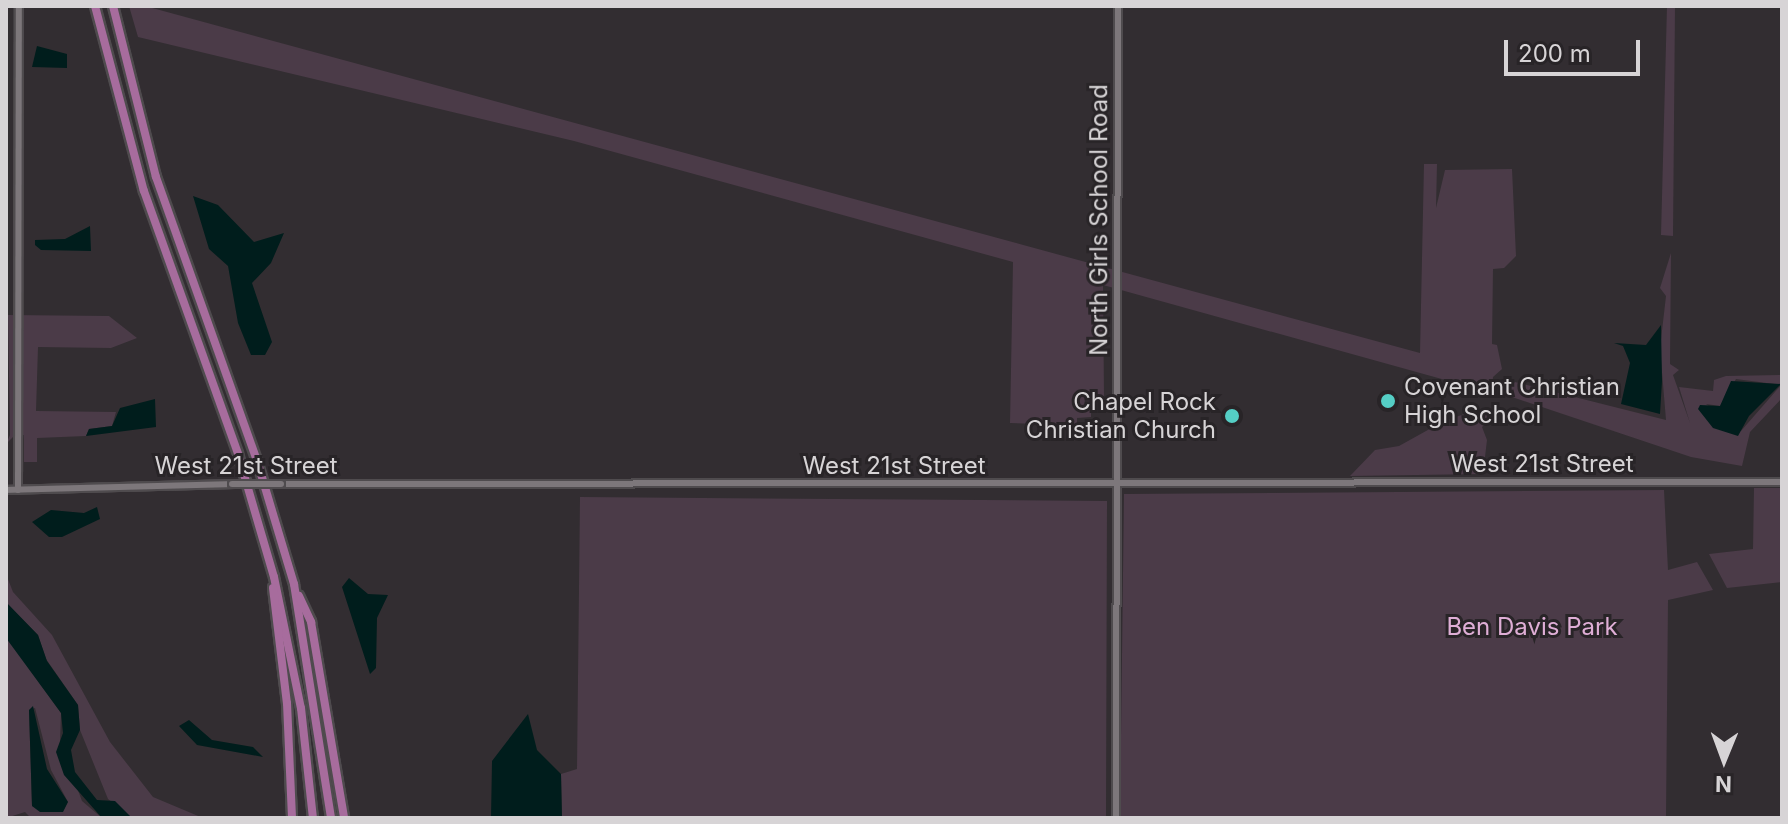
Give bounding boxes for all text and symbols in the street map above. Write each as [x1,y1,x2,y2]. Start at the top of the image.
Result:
scale bar [1508,24,1644,74]
text: 200 m [1518,39,1591,68]
street label: North Girls School Road [1085,84,1113,356]
place label: Covenant Christian High School [1404,373,1620,429]
place label: Chapel Rock Christian Church [1026,388,1216,444]
marker: Covenant Christian High School [1379,392,1397,410]
marker: Chapel Rock Christian Church [1223,407,1241,425]
street label: West 21st Street [1450,450,1634,478]
street label: West 21st Street [154,452,338,480]
street label: West 21st Street [802,452,986,480]
park label: Ben Davis Park [1446,613,1618,641]
north arrow [1684,720,1764,800]
text: N [1715,771,1732,797]

